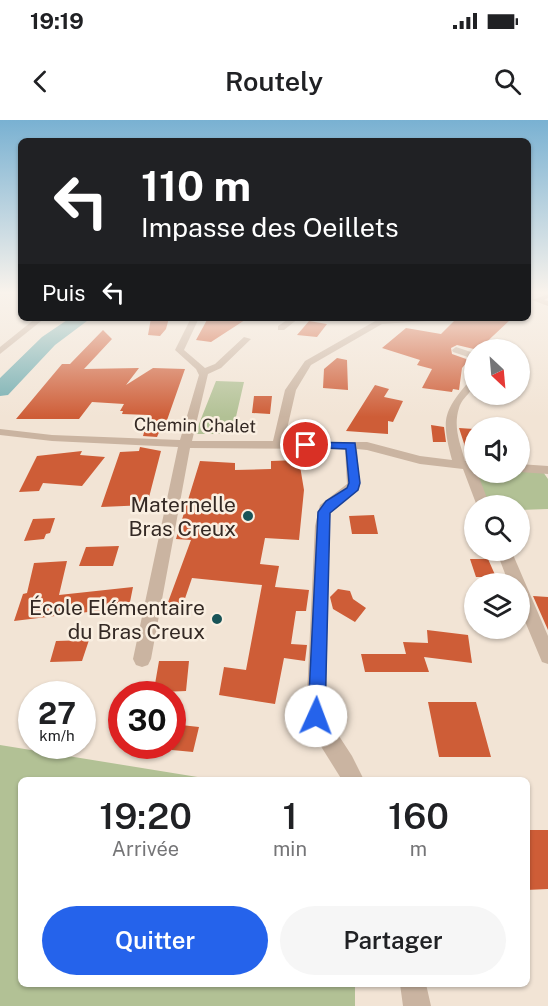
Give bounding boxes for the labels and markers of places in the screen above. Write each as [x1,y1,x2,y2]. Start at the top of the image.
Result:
pin [280,419,331,470]
place label: Maternelle Bras Creux [129,492,236,541]
marker: Maternelle Bras Creux [241,509,255,523]
place label: École Elémentaire du Bras Creux [29,595,205,644]
marker: École Elémentaire du Bras Creux [210,612,224,626]

